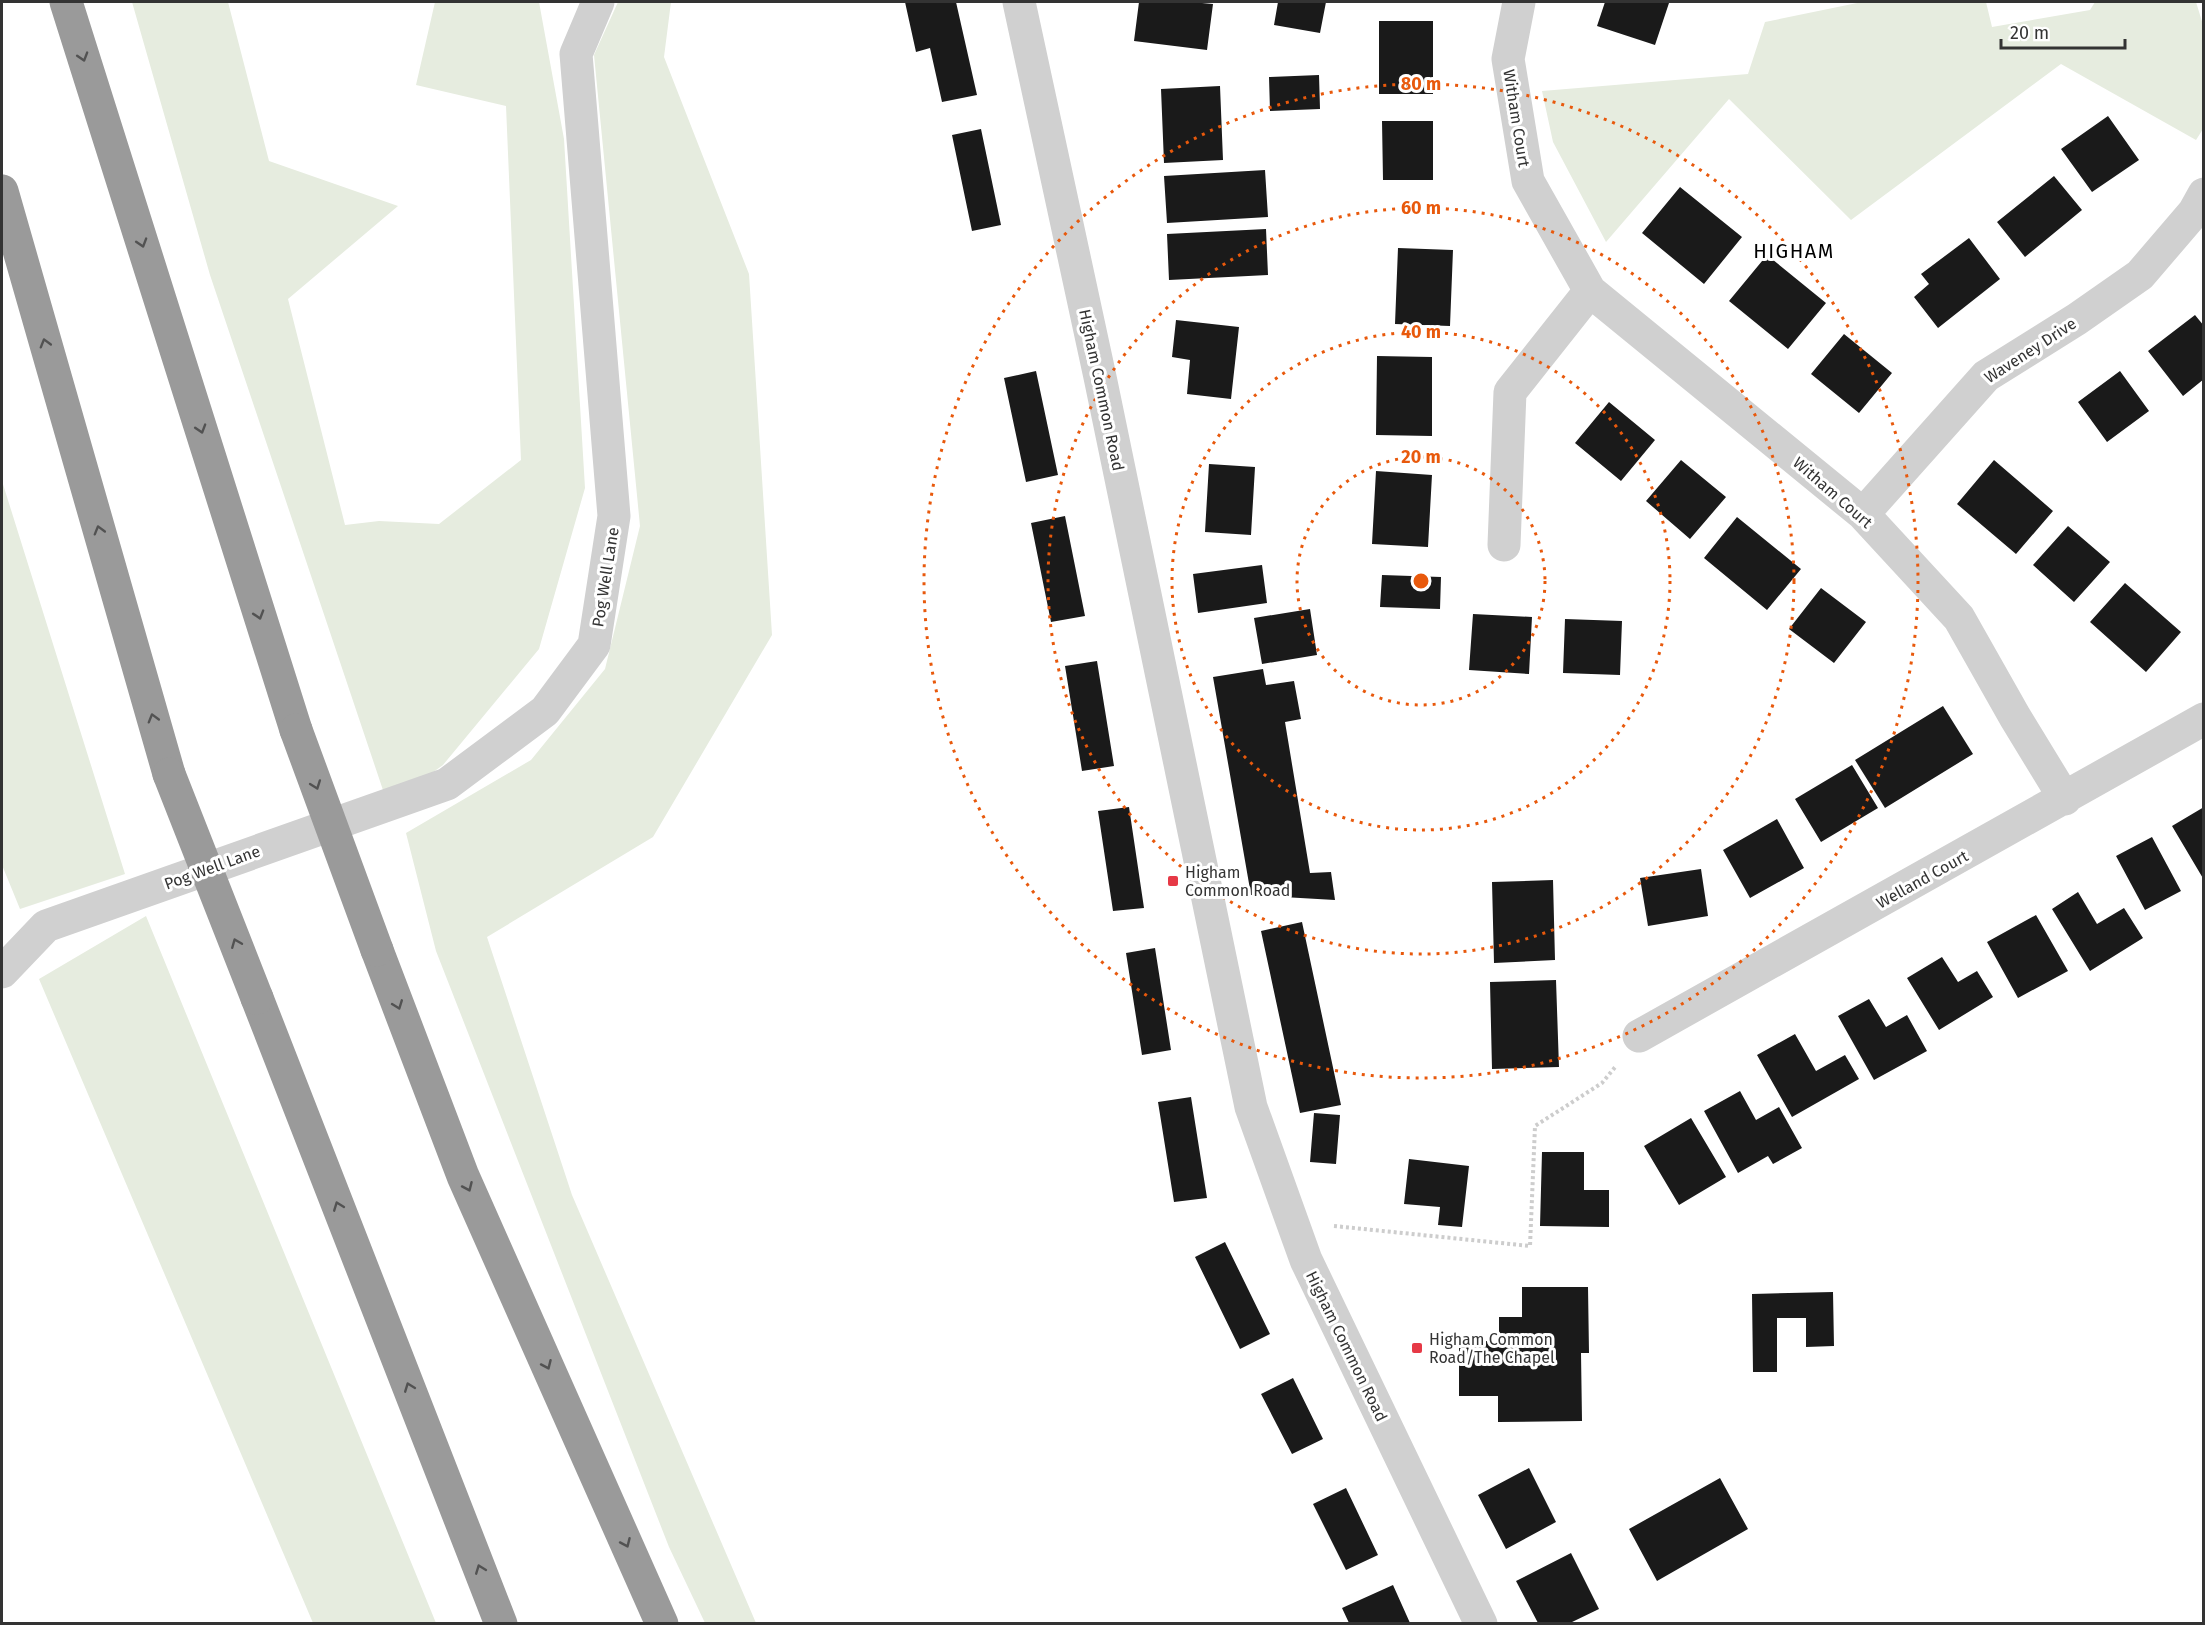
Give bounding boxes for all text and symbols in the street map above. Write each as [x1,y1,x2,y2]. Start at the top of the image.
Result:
scale bar [2001,12,2126,50]
text: 20 m [2010,22,2049,44]
one-way arrow [76,51,89,62]
street label: Witham Court [1499,68,1534,169]
text: 80 m [1401,73,1441,95]
text: 60 m [1401,197,1441,219]
one-way arrow [135,237,147,248]
district label: HIGHAM [1753,239,1835,263]
street label: Higham Common Road [1075,307,1128,473]
street label: Waveney Drive [1981,314,2080,387]
text: 40 m [1401,321,1441,343]
one-way arrow [40,338,52,349]
one-way arrow [194,423,206,434]
text: 20 m [1401,446,1441,468]
street label: Witham Court [1789,453,1876,532]
one-way arrow [94,525,106,536]
street label: Pog Well Lane [588,526,623,628]
centre of rings [1411,571,1431,591]
one-way arrow [252,609,264,620]
one-way arrow [147,713,160,723]
one-way arrow [309,779,321,790]
street label: Pog Well Lane [162,841,263,894]
street label: Welland Court [1873,846,1972,913]
place label: Higham Common Road [1185,863,1290,900]
marker: Higham Common Road [1166,874,1180,888]
one-way arrow [231,939,243,950]
one-way arrow [391,999,403,1010]
one-way arrow [461,1180,473,1191]
one-way arrow [333,1201,346,1211]
street label: Higham Common Road [1302,1268,1391,1425]
place label: Higham Common Road/The Chapel [1429,1330,1555,1367]
marker: Higham Common Road/The Chapel [1410,1341,1424,1355]
one-way arrow [540,1359,552,1370]
one-way arrow [404,1383,416,1394]
one-way arrow [619,1537,631,1548]
one-way arrow [475,1564,487,1575]

